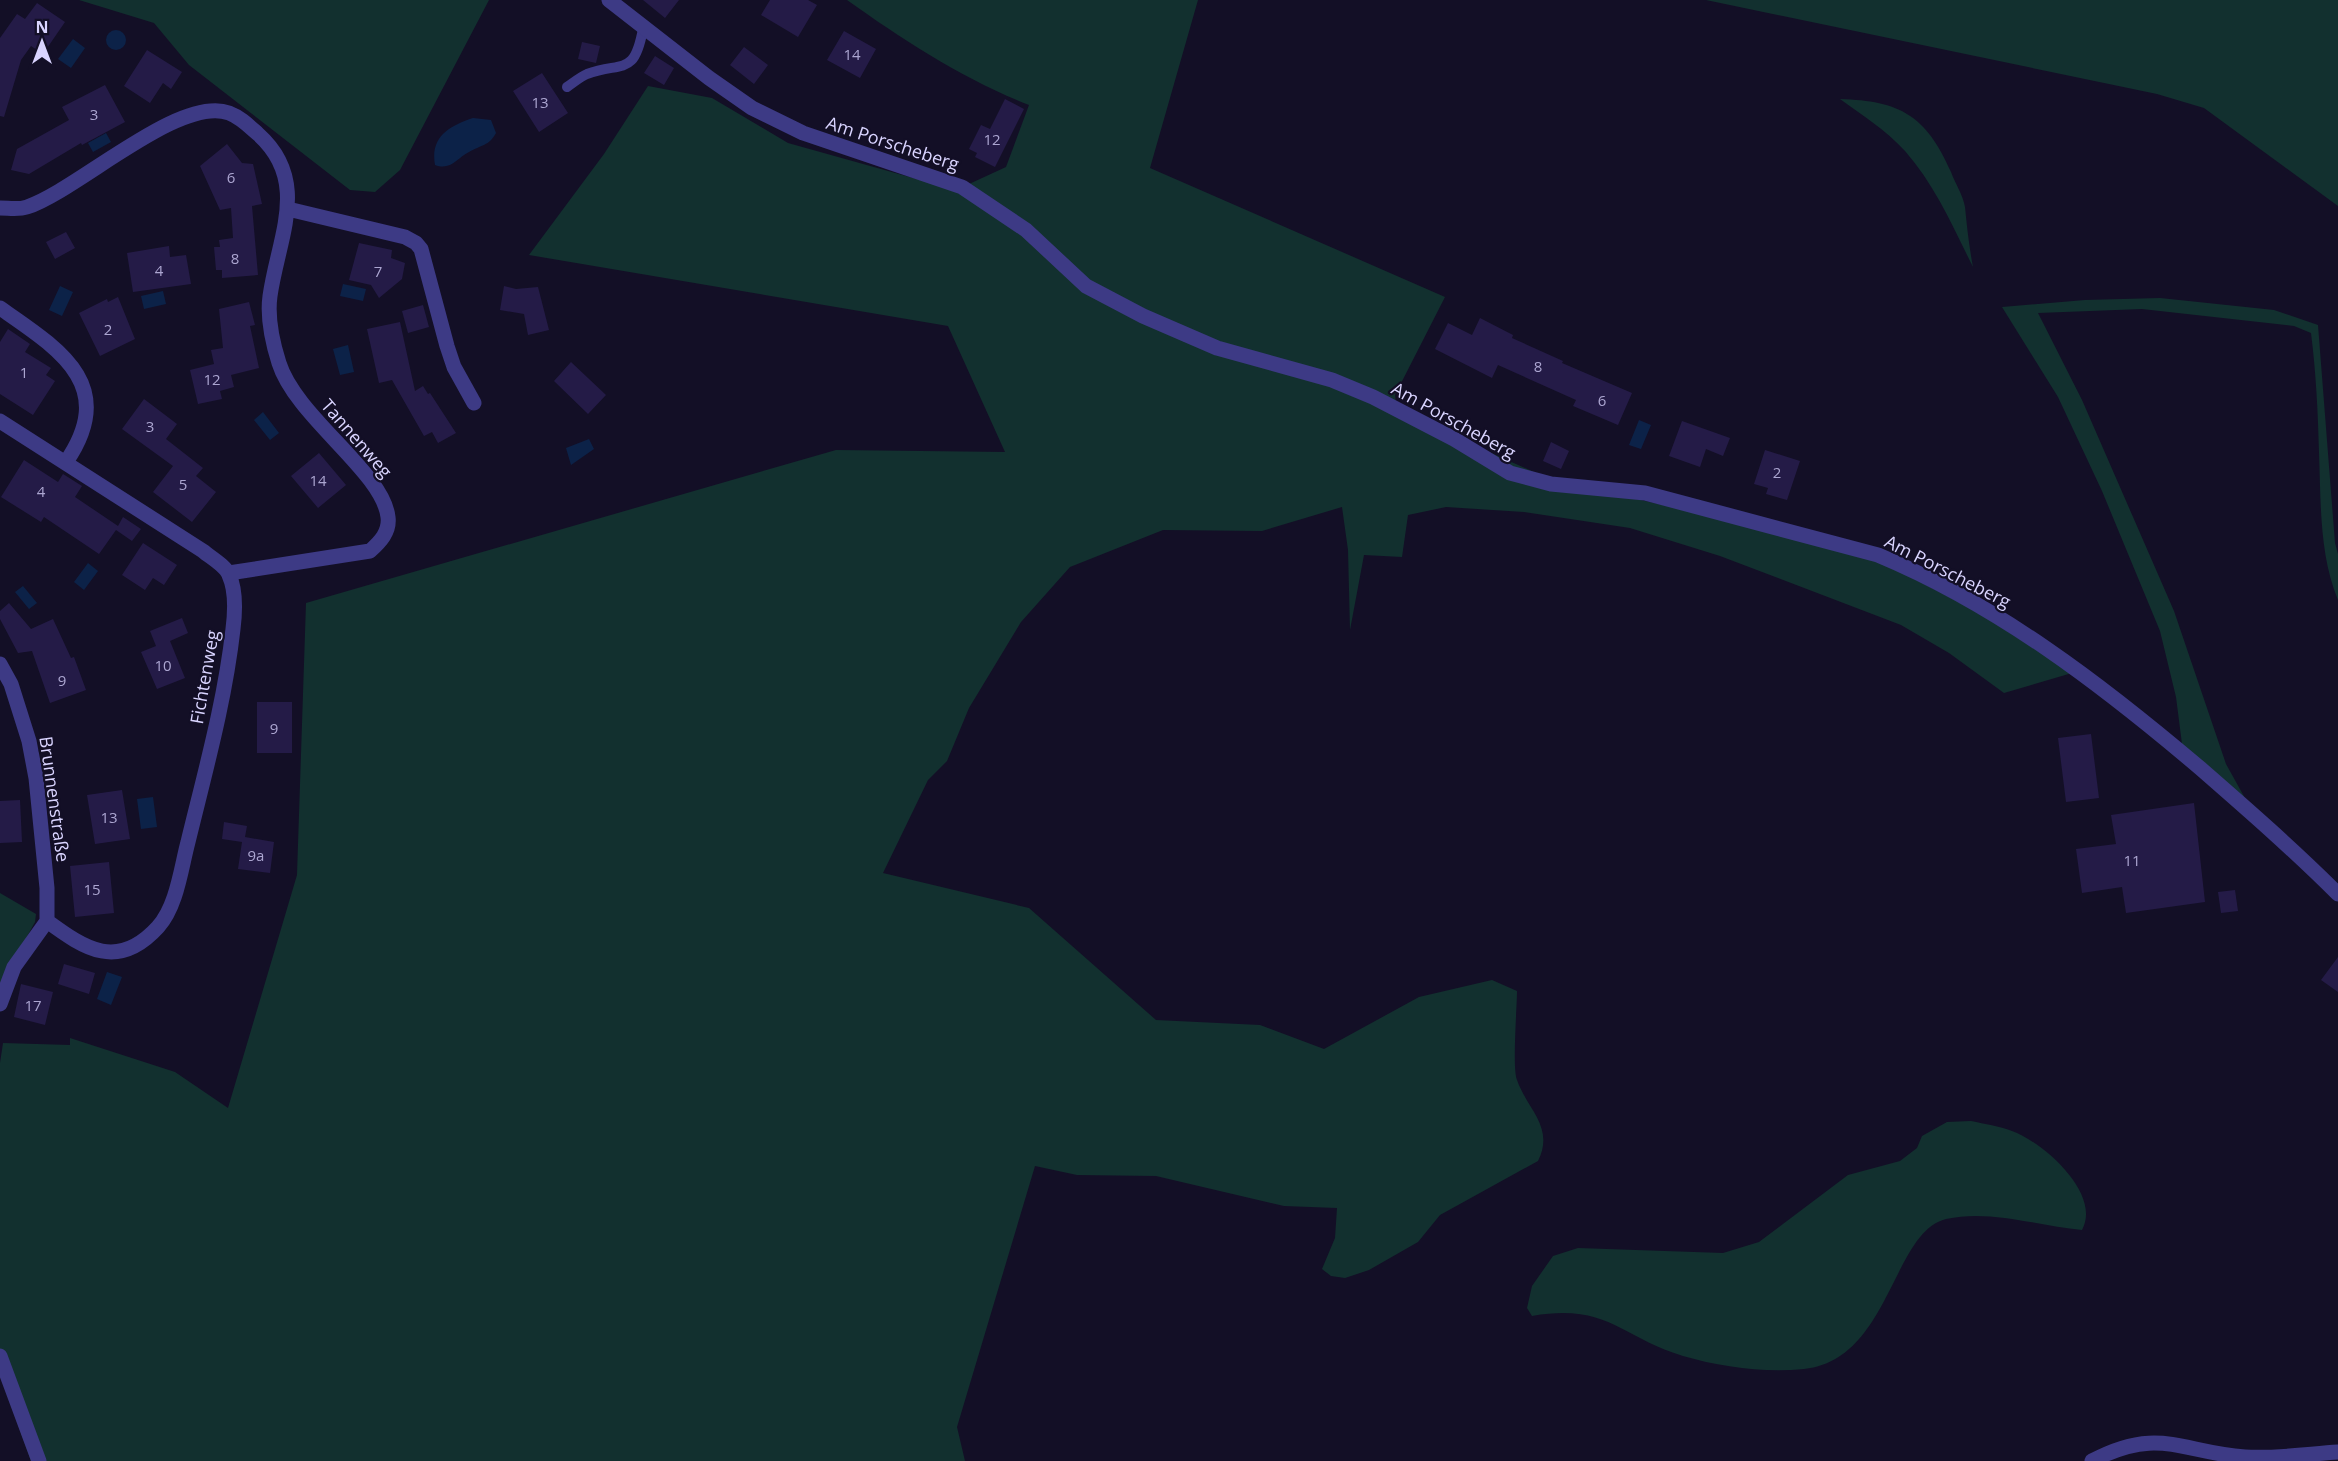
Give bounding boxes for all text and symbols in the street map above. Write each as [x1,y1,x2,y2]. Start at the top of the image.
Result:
north arrow [12,12,72,72]
text: N [35,16,49,38]
house number: 14 [843,44,861,64]
house number: 13 [531,92,549,112]
house number: 3 [90,104,98,124]
street label: Am Porscheberg [824,110,963,176]
house number: 12 [983,129,1001,149]
house number: 6 [227,167,235,187]
house number: 8 [231,248,239,268]
house number: 4 [155,260,164,280]
house number: 7 [374,261,382,281]
house number: 2 [104,319,112,339]
house number: 8 [1534,356,1542,376]
house number: 1 [20,362,28,382]
house number: 12 [203,369,221,389]
street label: Am Porscheberg [1388,376,1521,464]
house number: 6 [1598,390,1606,410]
street label: Tannenweg [316,394,398,483]
house number: 3 [146,416,154,436]
house number: 2 [1773,462,1781,482]
house number: 14 [309,470,327,490]
house number: 5 [179,474,187,494]
house number: 4 [37,481,46,501]
street label: Am Porscheberg [1881,529,2015,613]
street label: Fichtenweg [184,628,224,726]
house number: 10 [154,655,172,675]
house number: 9 [58,670,66,690]
house number: 9 [270,718,278,738]
street label: Brunnenstraße [34,734,76,864]
house number: 13 [100,807,118,827]
house number: 9a [248,845,264,865]
house number: 11 [2123,850,2141,870]
house number: 15 [83,879,101,899]
house number: 17 [24,995,42,1015]

